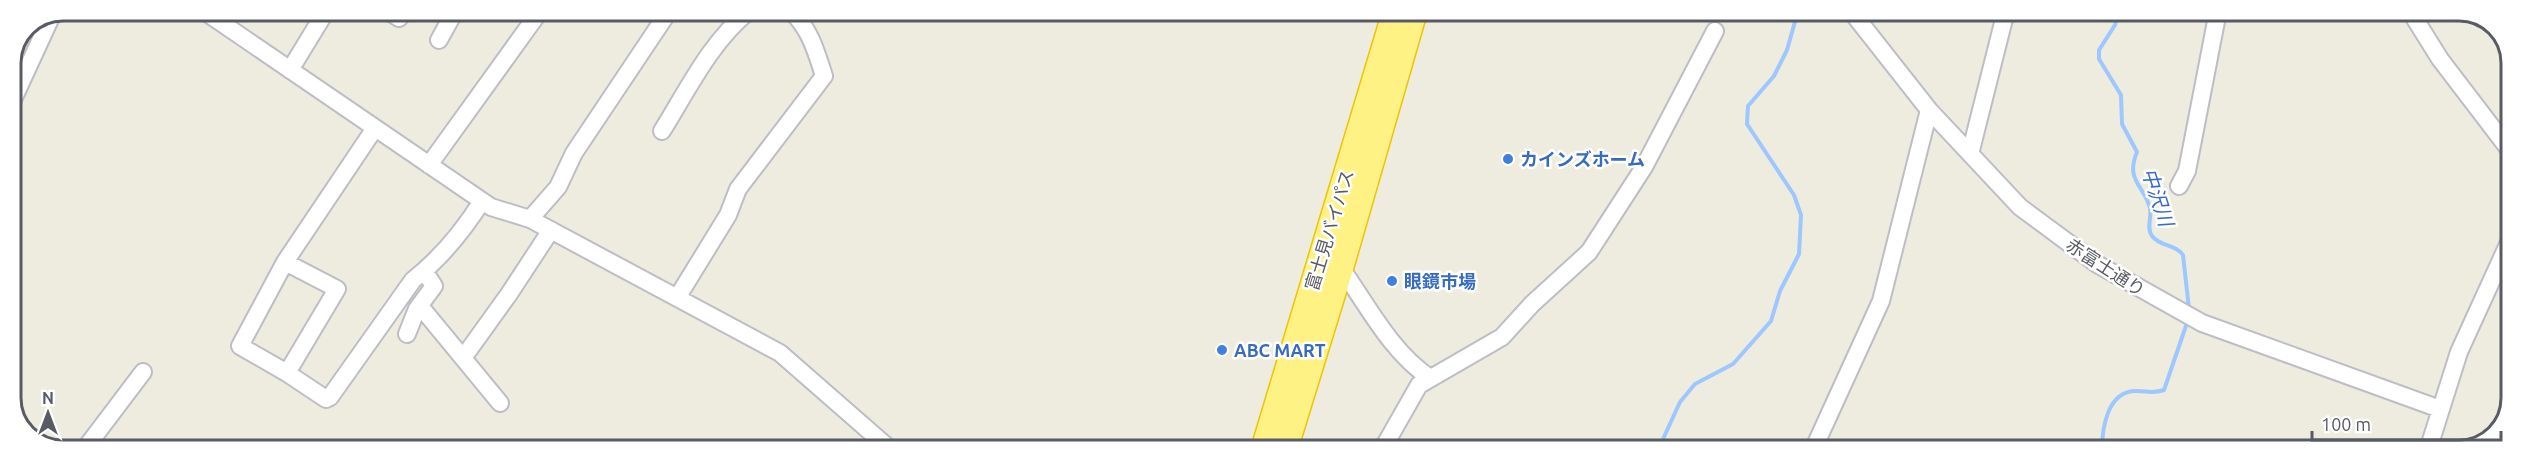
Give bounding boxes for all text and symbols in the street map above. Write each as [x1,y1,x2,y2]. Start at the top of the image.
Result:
place label: カインズホーム [1520,149,1645,169]
marker: カインズホーム [1501,152,1515,166]
water label: 中沢川 [2138,165,2179,231]
street label: 富士見バイパス [1301,167,1357,293]
street label: 赤富士通り [2063,234,2149,300]
place label: 眼鏡市場 [1404,271,1476,291]
marker: 眼鏡市場 [1385,274,1399,288]
place label: ABC MART [1234,340,1326,360]
marker: ABC MART [1215,343,1229,357]
north arrow [18,383,78,443]
text: N [42,389,54,407]
scale bar [2312,404,2501,442]
text: 100 m [2321,414,2371,434]

